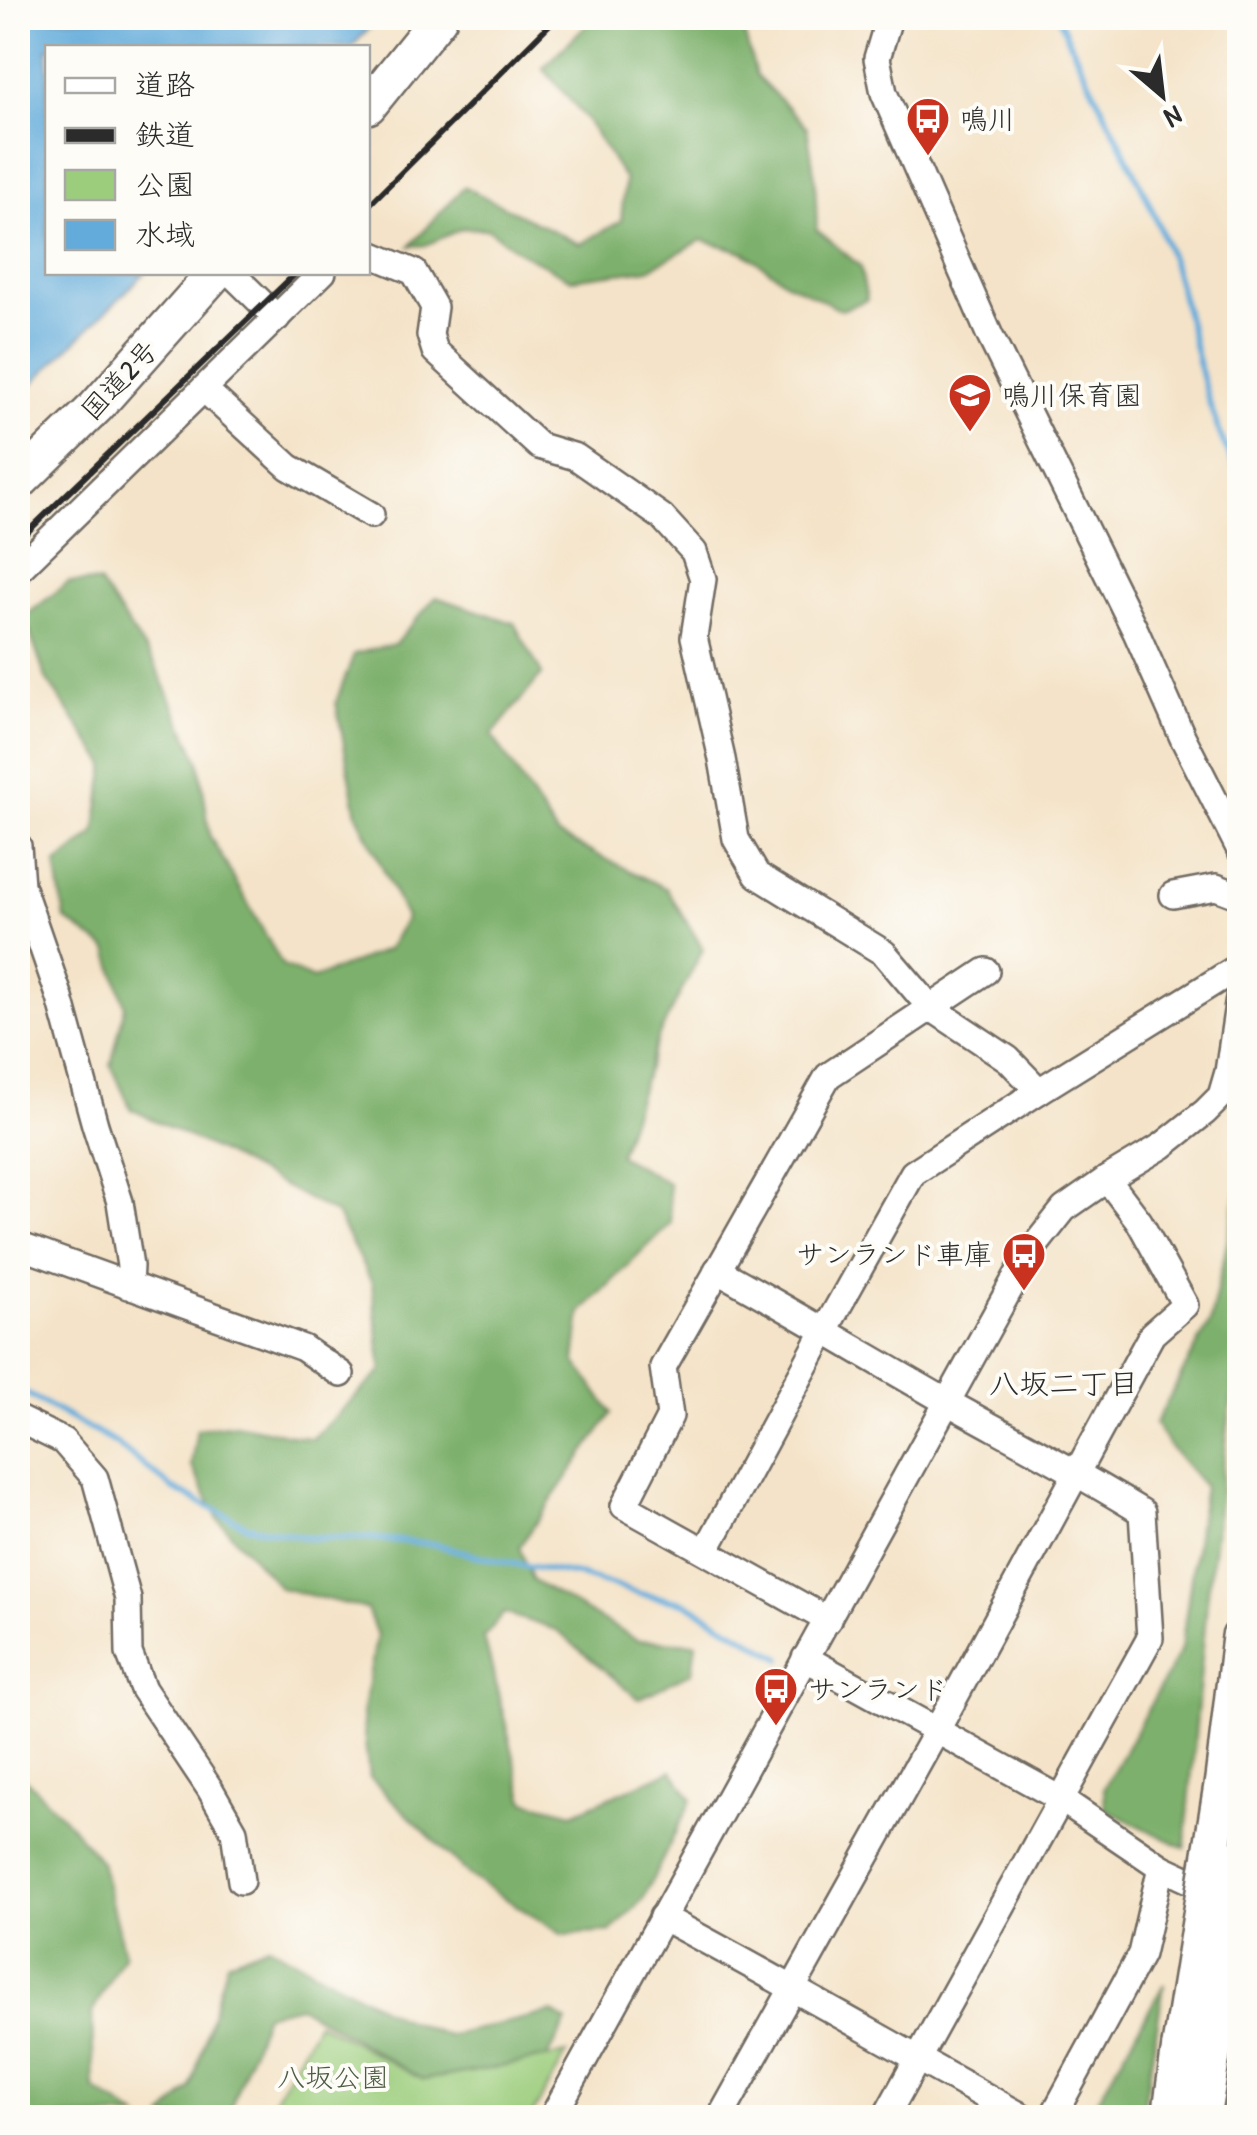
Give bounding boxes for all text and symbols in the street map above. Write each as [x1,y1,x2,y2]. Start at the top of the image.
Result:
legend [45,45,370,275]
north arrow [1112,45,1212,145]
text: 道路 [135,64,195,104]
bus stop icon: 鳴川 [905,96,951,157]
text: N [1158,97,1189,137]
place label: 鳴川 [960,100,1016,138]
text: 鉄道 [135,114,195,154]
text: 公園 [135,164,195,204]
text: 水域 [135,214,195,254]
street label: 国道2号 [72,332,166,428]
school or university icon: 鳴川保育園 [947,372,993,433]
place label: 鳴川保育園 [1002,376,1142,414]
bus stop icon: サンランド車庫 [1001,1231,1047,1292]
place label: サンランド車庫 [796,1235,992,1273]
district label: 八坂二丁目 [989,1363,1139,1403]
bus stop icon: サンランド [753,1666,799,1727]
place label: サンランド [808,1670,948,1708]
park label: 八坂公園 [277,2058,389,2096]

